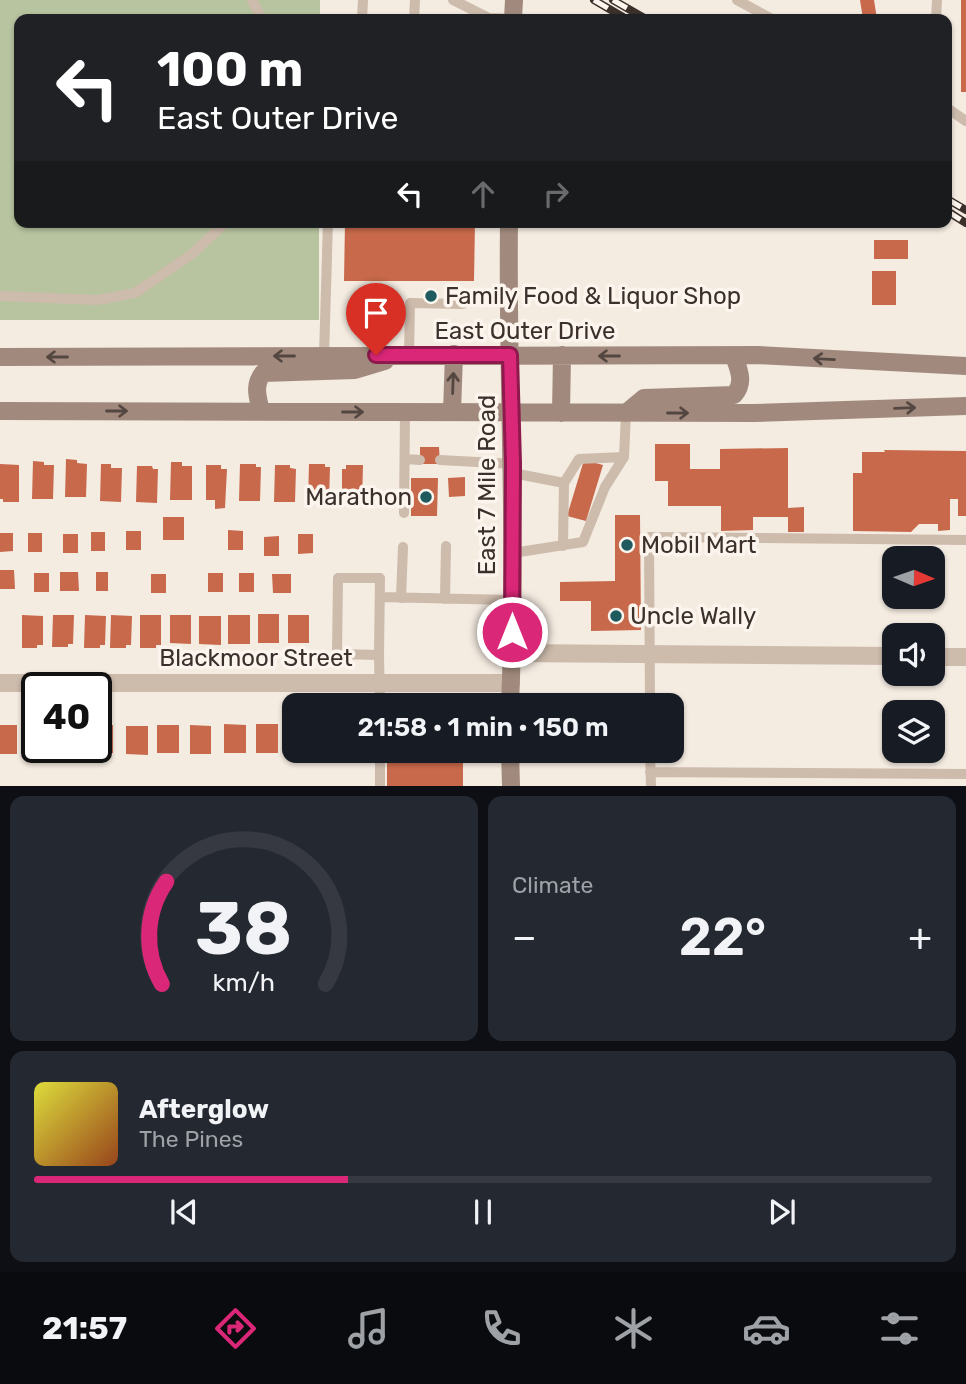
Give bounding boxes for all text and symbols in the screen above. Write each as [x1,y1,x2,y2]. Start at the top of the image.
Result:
text: 100 m [157,40,303,98]
icon: left [42,42,133,133]
text: East Outer Drive [157,99,398,137]
icon: left [391,175,429,213]
icon: ahead [464,175,502,213]
icon: right [537,175,575,213]
place label: Family Food & Liquor Shop [445,282,741,310]
pin [346,283,406,355]
marker: Family Food & Liquor Shop [423,288,439,304]
icon: arrive [357,294,395,332]
street label: East Outer Drive [434,317,616,345]
one-way arrow [273,349,296,363]
one-way arrow [598,349,621,362]
one-way arrow [46,350,69,364]
one-way arrow [813,352,836,365]
one-way arrow [446,372,460,395]
street label: East 7 Mile Road [473,395,501,575]
one-way arrow [894,401,917,415]
one-way arrow [105,404,128,418]
one-way arrow [342,405,365,419]
one-way arrow [666,406,689,420]
place label: Marathon [305,483,412,511]
marker: Marathon [418,489,434,505]
place label: Mobil Mart [641,531,756,559]
marker: Mobil Mart [619,537,635,553]
north arrow [882,546,945,609]
map controls [882,546,945,763]
position arrow [475,595,549,669]
place label: Uncle Wally [630,602,756,630]
marker: Uncle Wally [608,608,624,624]
button: sound [882,623,945,686]
street label: Blackmoor Street [159,644,353,672]
speed limit sign: 40 [21,672,112,763]
button: layers [882,700,945,763]
text: 21:58 · 1 min · 150 m [357,712,609,743]
text: Climate [512,871,593,899]
text: 38 [195,887,293,973]
text: 22° [679,906,766,968]
text: − [512,914,537,960]
text: + [908,914,932,960]
text: km/h [213,968,275,997]
text: Afterglow [139,1094,269,1125]
text: The Pines [139,1125,243,1153]
icon: previous [165,1193,203,1231]
icon: pause [464,1193,502,1231]
icon: next [763,1193,801,1231]
icon: directions [211,1304,260,1353]
icon: music [344,1304,393,1353]
icon: phone [477,1304,526,1353]
icon: climate [609,1304,658,1353]
icon: car [742,1304,791,1353]
icon: filters [875,1304,924,1353]
text: 21:57 [42,1309,127,1347]

